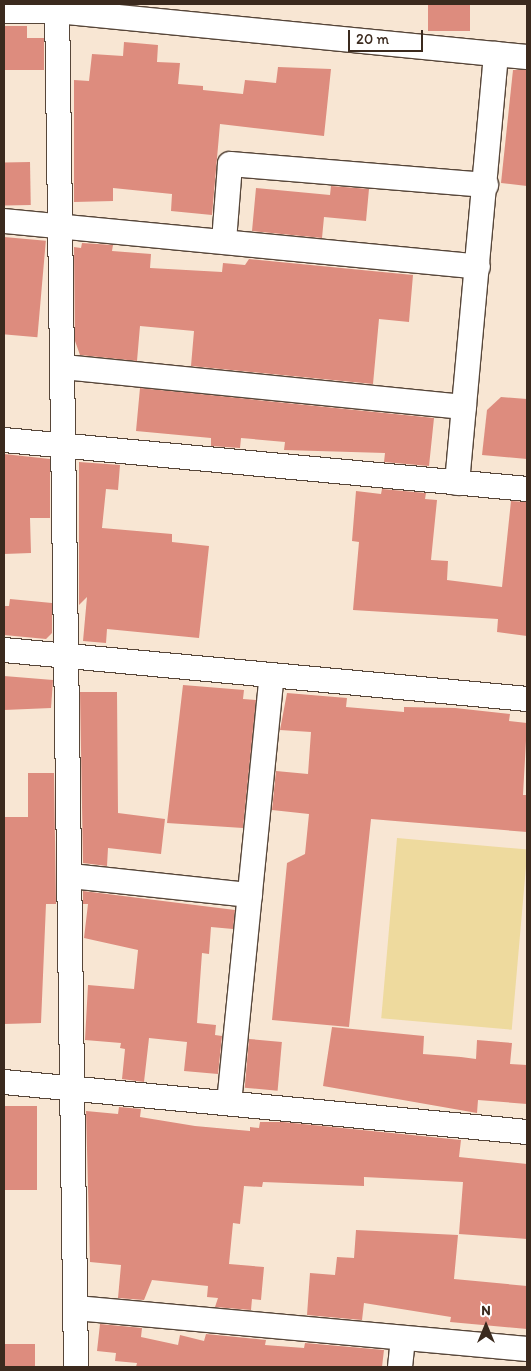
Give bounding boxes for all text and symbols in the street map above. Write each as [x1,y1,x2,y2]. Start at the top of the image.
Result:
scale bar [351,20,426,52]
text: 20 m [356,30,389,48]
north arrow [461,1301,511,1351]
text: N [481,1302,491,1319]

